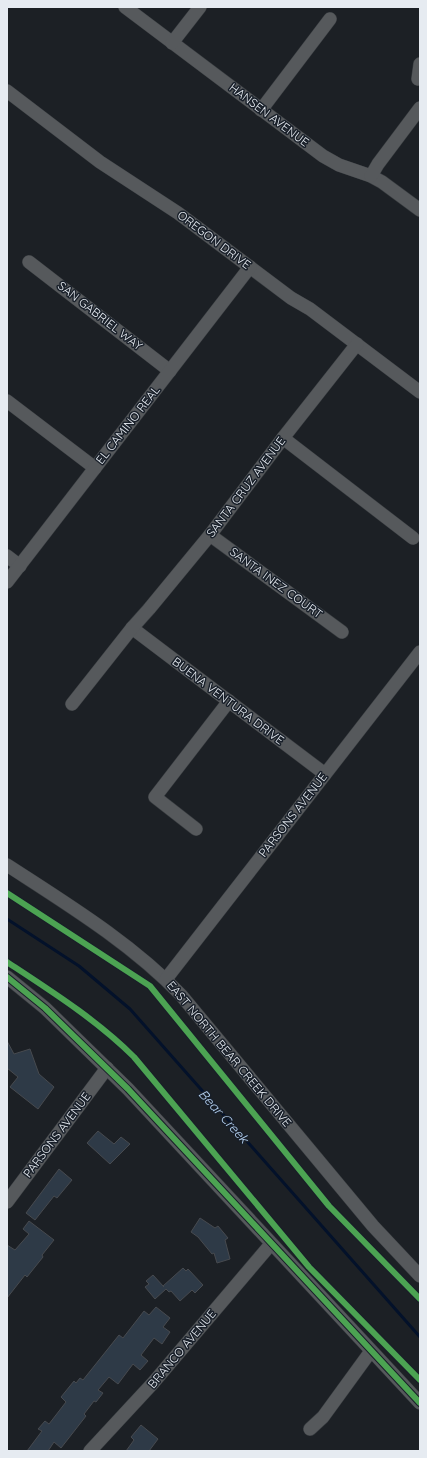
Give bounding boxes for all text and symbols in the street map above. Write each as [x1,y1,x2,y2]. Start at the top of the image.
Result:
street label: HANSEN AVENUE [226,80,312,150]
street label: OREGON DRIVE [175,207,254,272]
street label: SAN GABRIEL WAY [55,278,146,353]
street label: EL CAMINO REAL [92,382,163,467]
street label: SANTA CRUZ AVENUE [203,433,288,540]
street label: SANTA INEZ COURT [227,544,326,621]
street label: BUENA VENTURA DRIVE [170,654,287,748]
street label: PARSONS AVENUE [255,769,330,860]
street label: EAST NORTH BEAR CREEK DRIVE [164,978,295,1130]
water label: Bear Creek [196,1086,253,1147]
street label: PARSONS AVENUE [20,1089,94,1180]
street label: BRANCO AVENUE [144,1306,219,1391]

